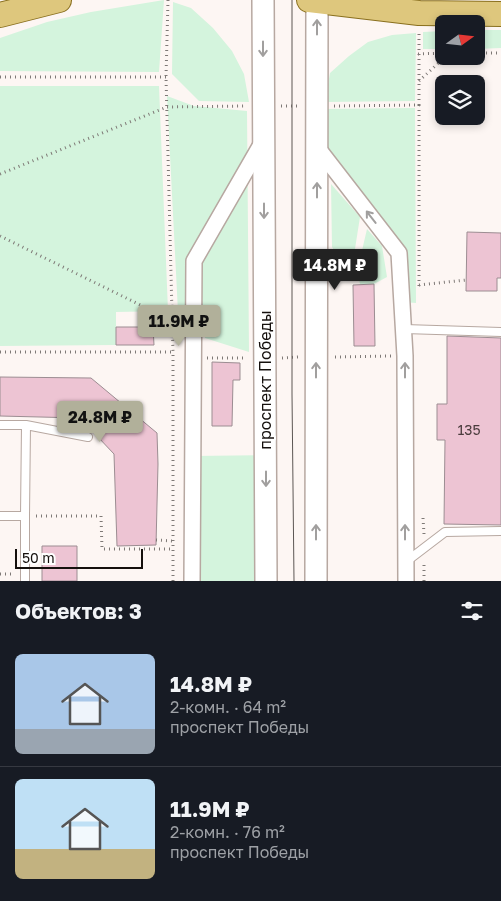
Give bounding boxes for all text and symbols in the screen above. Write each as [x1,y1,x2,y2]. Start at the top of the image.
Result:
north arrow [435,15,485,65]
map controls [435,15,485,125]
one-way arrow [312,20,322,36]
one-way arrow [258,40,268,56]
button: layers [435,75,485,125]
one-way arrow [312,182,322,198]
one-way arrow [259,202,269,219]
one-way arrow [366,210,376,224]
pin: 14.8M ₽ [289,248,381,291]
text: 14.8M ₽ [304,255,366,275]
pin: 11.9M ₽ [133,304,225,347]
street label: проспект Победы [255,310,275,450]
text: 11.9M ₽ [149,311,209,331]
one-way arrow [311,362,321,378]
one-way arrow [400,362,410,378]
pin: 24.8M ₽ [54,400,146,443]
text: 24.8M ₽ [68,407,132,427]
house number: 135 [457,421,481,438]
one-way arrow [261,470,271,486]
one-way arrow [311,525,321,541]
one-way arrow [400,525,410,541]
scale bar [15,546,142,569]
text: 50 m [22,549,55,566]
icon: filters [458,597,486,625]
text: Объектов: 3 [15,598,142,624]
text: 14.8M ₽ [170,671,252,697]
icon: home [55,674,115,734]
text: 2-комн. · 64 m² [170,697,286,717]
text: проспект Победы [170,717,309,737]
text: 11.9M ₽ [170,796,250,822]
icon: home [55,799,115,859]
text: 2-комн. · 76 m² [170,822,285,842]
text: проспект Победы [170,842,309,862]

